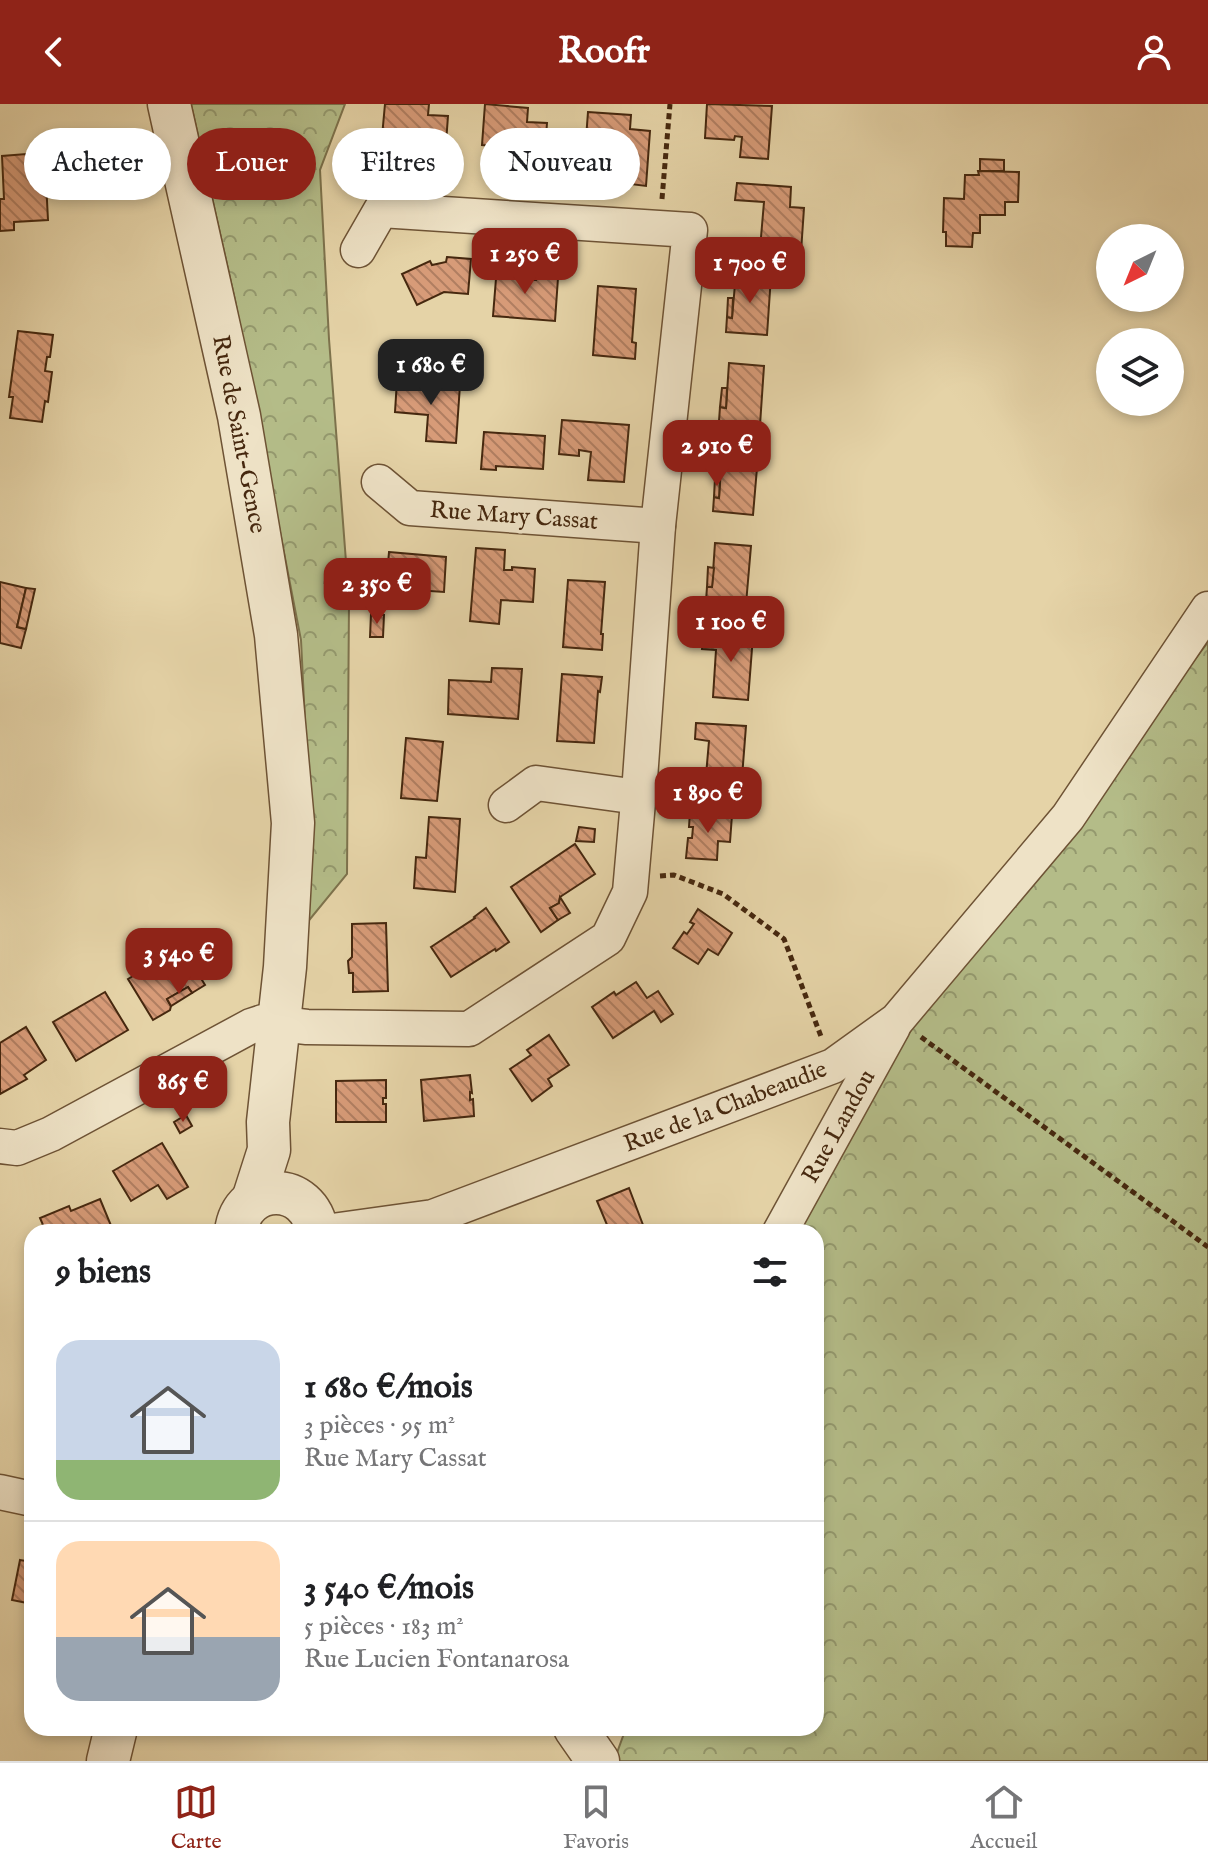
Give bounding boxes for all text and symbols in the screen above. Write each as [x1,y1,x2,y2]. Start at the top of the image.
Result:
text: Roofr [558,29,650,75]
icon: back [32,30,76,74]
icon: person [1132,30,1176,74]
chip: Acheter [24,128,171,200]
chip: Louer [187,128,316,200]
chip: Filtres [332,128,464,200]
chip: Nouveau [480,128,640,200]
north arrow [1096,224,1184,312]
map controls [1096,224,1184,416]
pin: 1 250 € [451,228,599,296]
text: 1 250 € [490,237,560,270]
pin: 1 700 € [676,237,824,305]
text: 1 700 € [713,246,787,279]
button: layers [1096,328,1184,416]
street label: Rue de Saint-Gence [204,333,273,536]
pin: 1 680 € [357,339,505,407]
text: 1 680 € [396,348,466,381]
pin: 2 910 € [643,420,791,488]
text: 2 910 € [681,429,753,462]
street label: Rue Mary Cassat [429,495,599,538]
pin: 2 350 € [303,558,451,626]
text: 2 350 € [342,567,412,600]
pin: 1 100 € [657,596,805,664]
text: 1 100 € [695,605,767,638]
pin: 1 890 € [634,767,782,835]
text: 1 890 € [673,776,743,809]
pin: 3 540 € [105,928,253,996]
text: 3 540 € [143,937,215,970]
street label: Rue de la Chabeaudie [620,1054,832,1160]
pin: 865 € [127,1056,239,1124]
street label: Rue Landou [795,1064,883,1189]
text: 865 € [157,1065,209,1098]
icon: filters [748,1250,792,1294]
text: 9 biens [56,1251,151,1294]
text: 1 680 €/mois [304,1366,473,1409]
icon: home [120,1372,216,1468]
text: 3 pièces · 95 m² [304,1409,455,1442]
text: Rue Mary Cassat [304,1442,487,1475]
text: 3 540 €/mois [304,1567,474,1610]
icon: home [120,1573,216,1669]
text: 5 pièces · 183 m² [304,1610,464,1643]
text: Rue Lucien Fontanarosa [304,1643,569,1676]
tab: Carte [171,1780,222,1856]
tab: Favoris [563,1780,629,1856]
tab: Accueil [970,1780,1037,1856]

